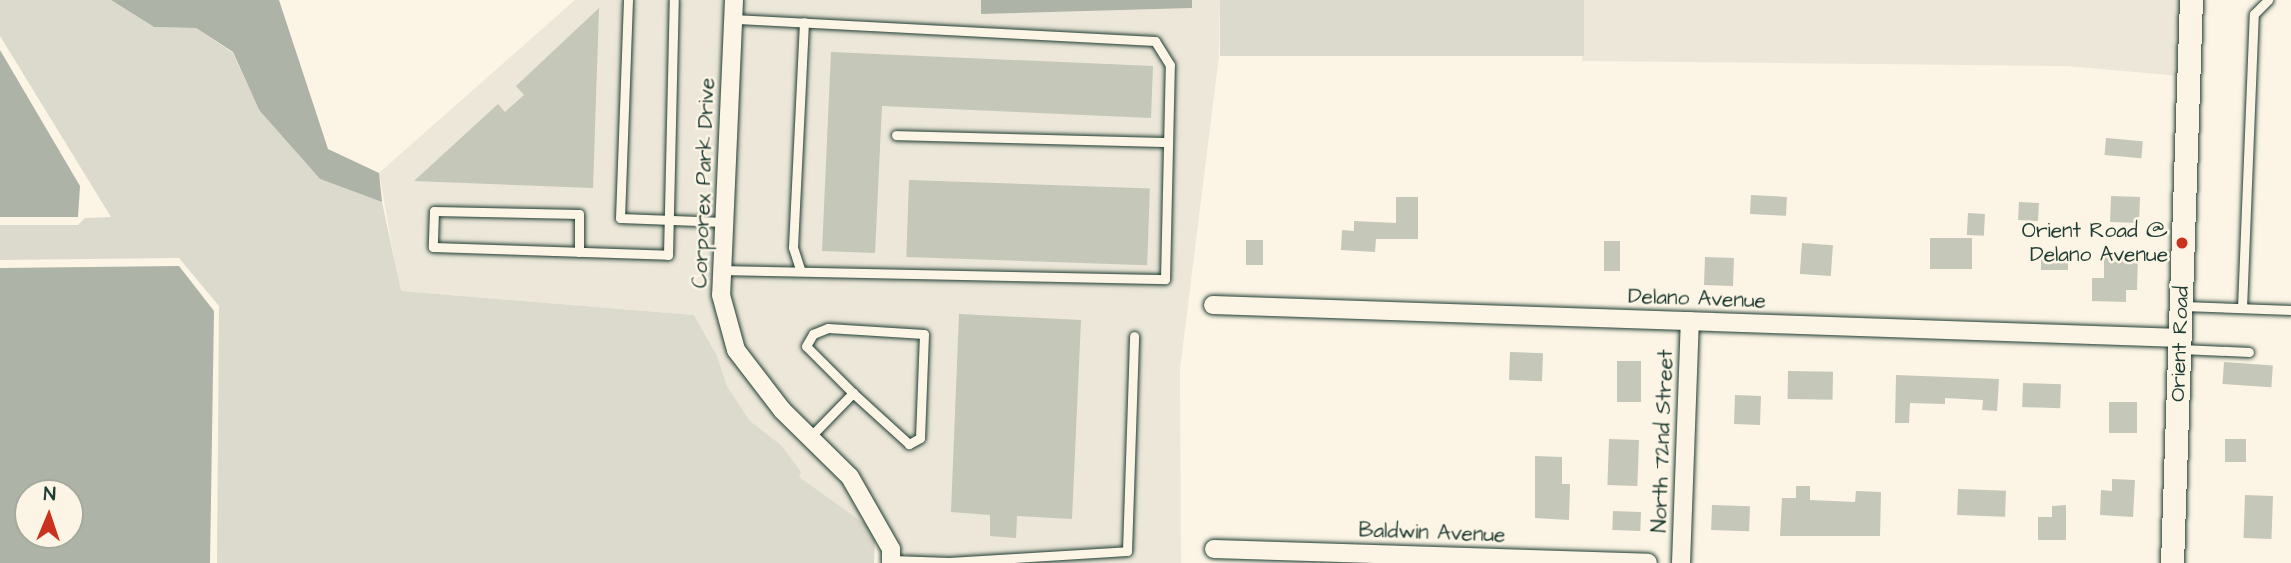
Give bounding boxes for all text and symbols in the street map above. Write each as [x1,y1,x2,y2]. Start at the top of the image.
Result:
street label: Corporex Park Drive [688,77,720,289]
place label: Orient Road @ Delano Avenue [2022,218,2168,268]
marker: Orient Road @ Delano Avenue [2174,235,2190,251]
street label: Delano Avenue [1628,284,1766,314]
street label: Orient Road [2165,286,2195,402]
street label: North 72nd Street [1647,349,1679,533]
north arrow [14,479,84,549]
text: N [43,481,56,508]
street label: Baldwin Avenue [1358,518,1506,548]

